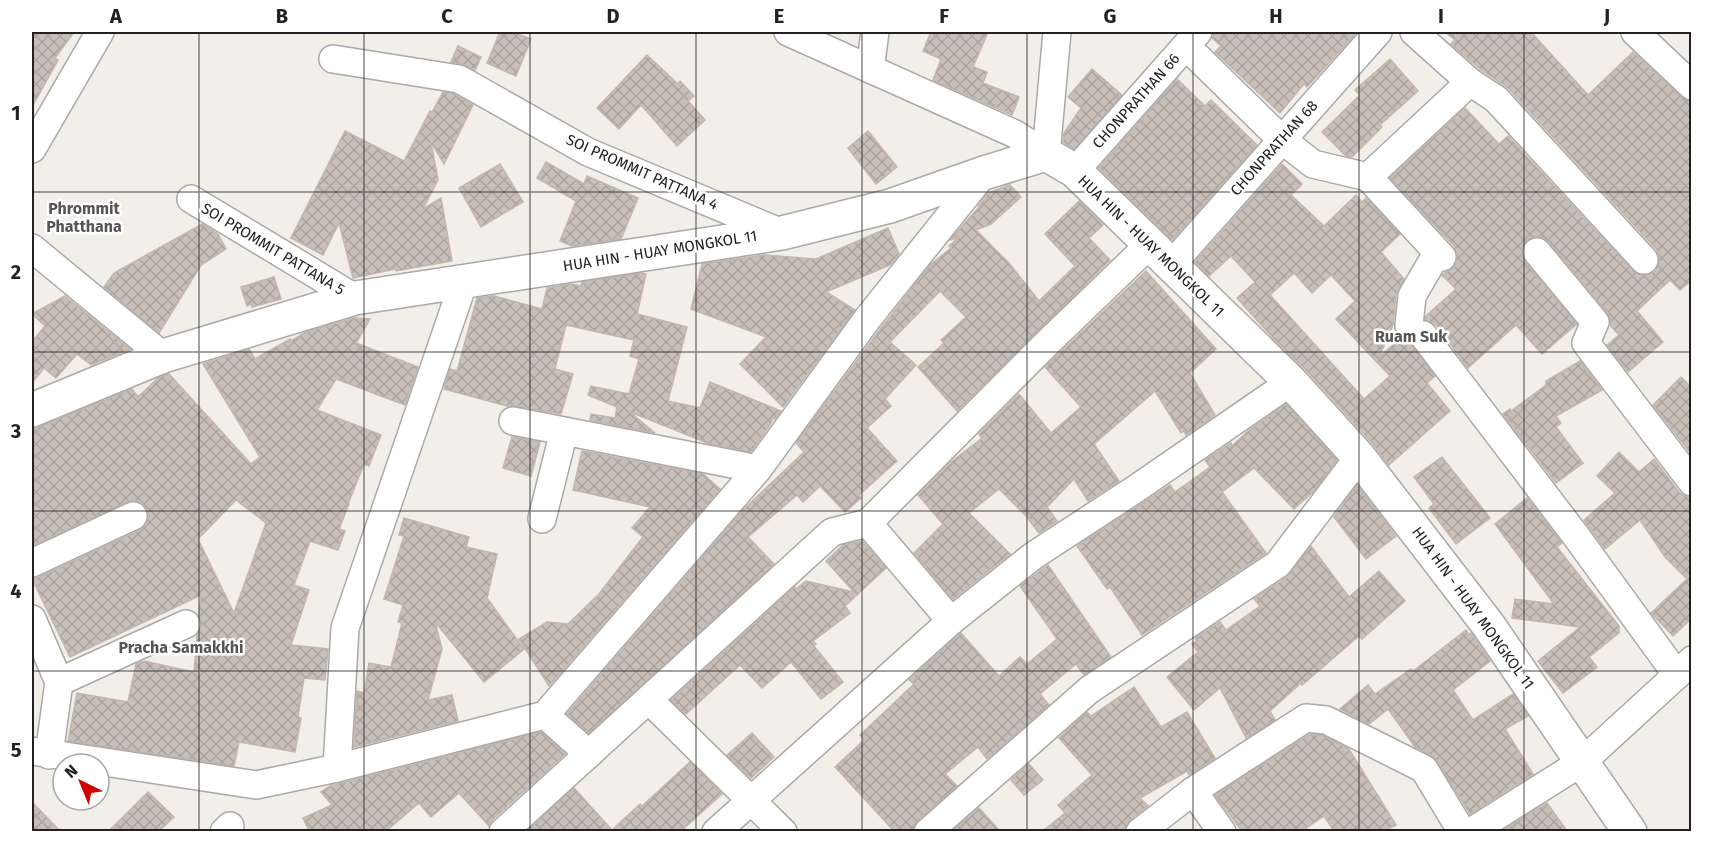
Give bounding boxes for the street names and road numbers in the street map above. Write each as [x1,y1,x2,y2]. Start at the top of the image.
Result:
street label: CHONPRATHAN 66 [1089,50,1183,152]
street label: CHONPRATHAN 68 [1227,97,1321,199]
street label: SOI PROMMIT PATTANA 4 [563,130,721,214]
street label: HUA HIN - HUAY MONGKOL 11 [1074,171,1228,321]
street label: SOI PROMMIT PATTANA 5 [198,199,348,299]
street label: HUA HIN - HUAY MONGKOL 11 [562,227,758,275]
street label: HUA HIN - HUAY MONGKOL 11 [1408,523,1538,693]

